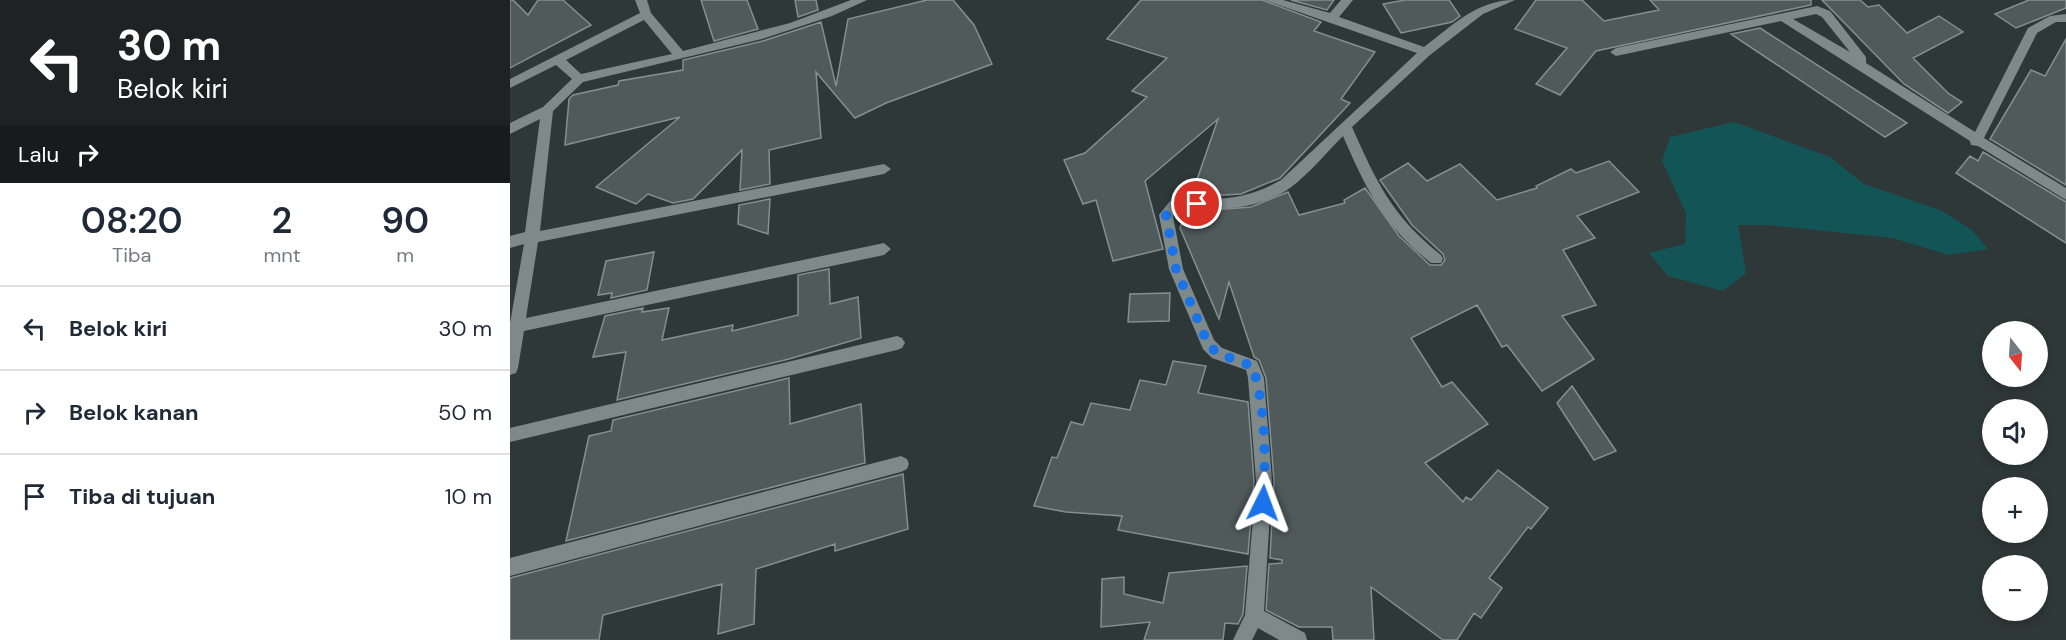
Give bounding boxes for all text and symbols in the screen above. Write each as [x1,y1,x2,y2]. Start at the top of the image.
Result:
text: 30 m [117,18,221,73]
icon: left [18,24,96,102]
text: Belok kiri [117,71,228,106]
icon: right [71,138,104,171]
text: Lalu [18,140,59,169]
pin [1171,178,1222,229]
icon: arrive [1180,187,1213,220]
text: 08:20 [81,197,183,244]
text: 2 [272,197,292,244]
text: 90 [381,197,429,244]
text: Tiba [112,242,151,268]
text: mnt [263,242,301,268]
text: m [396,242,414,268]
icon: left [18,312,51,345]
text: Belok kiri [69,314,167,343]
text: 30 m [438,314,492,343]
north arrow [1982,321,2048,387]
map controls [1982,321,2048,621]
icon: right [18,396,51,429]
text: Belok kanan [69,398,199,427]
text: 50 m [438,398,492,427]
button: sound [1982,399,2048,465]
position arrow [1231,471,1295,535]
button: + [1982,477,2048,543]
icon: arrive [18,480,51,513]
text: Tiba di tujuan [69,482,215,511]
text: 10 m [445,482,492,511]
button: − [1982,555,2048,621]

